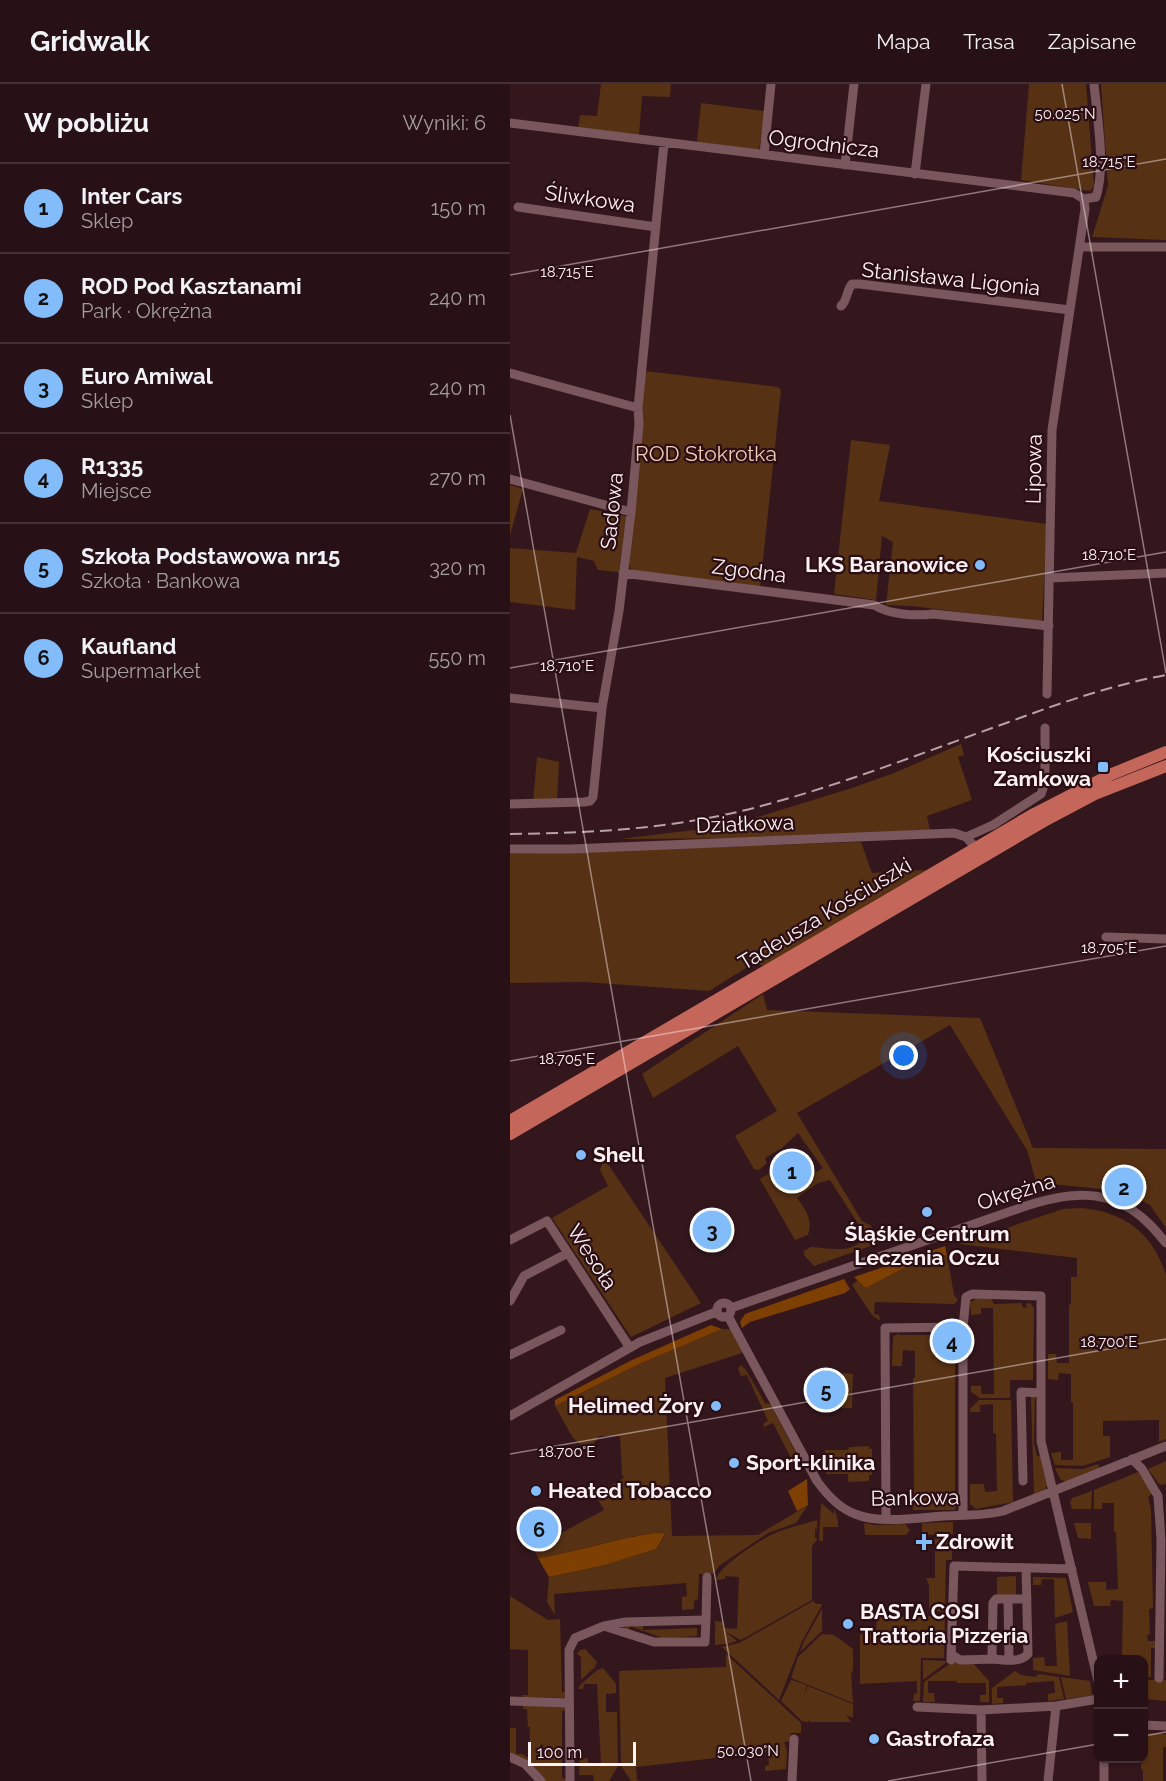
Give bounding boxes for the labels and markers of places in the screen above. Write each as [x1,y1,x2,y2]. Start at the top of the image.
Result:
place label: LKS Baranowice [805,552,968,577]
marker: LKS Baranowice [973,558,987,572]
place label: Kościuszki Zamkowa [987,742,1091,791]
marker: Kościuszki Zamkowa [1096,760,1110,774]
place label: Shell [593,1142,645,1167]
marker: Shell [574,1148,588,1162]
pin: 1 [772,1148,812,1194]
pin: 2 [1104,1164,1144,1210]
marker: Śląśkie Centrum Leczenia Oczu [920,1205,934,1219]
pin: 3 [692,1208,732,1252]
place label: Śląśkie Centrum Leczenia Oczu [845,1221,1009,1270]
pin: 4 [932,1318,972,1364]
pin: 5 [806,1368,846,1412]
place label: Helimed Żory [568,1393,704,1418]
marker: Helimed Żory [709,1399,723,1413]
place label: Sport-klinika [746,1450,875,1475]
marker: Sport-klinika [727,1456,741,1470]
place label: Heated Tobacco [548,1478,712,1503]
marker: Heated Tobacco [529,1484,543,1498]
pin: 6 [519,1506,558,1552]
place label: Zdrowit [936,1529,1014,1554]
marker: Zdrowit [917,1535,931,1549]
place label: BASTA COSI Trattoria Pizzeria [860,1599,1028,1648]
marker: BASTA COSI Trattoria Pizzeria [841,1617,855,1631]
place label: Gastrofaza [886,1726,994,1751]
marker: Gastrofaza [867,1732,881,1746]

